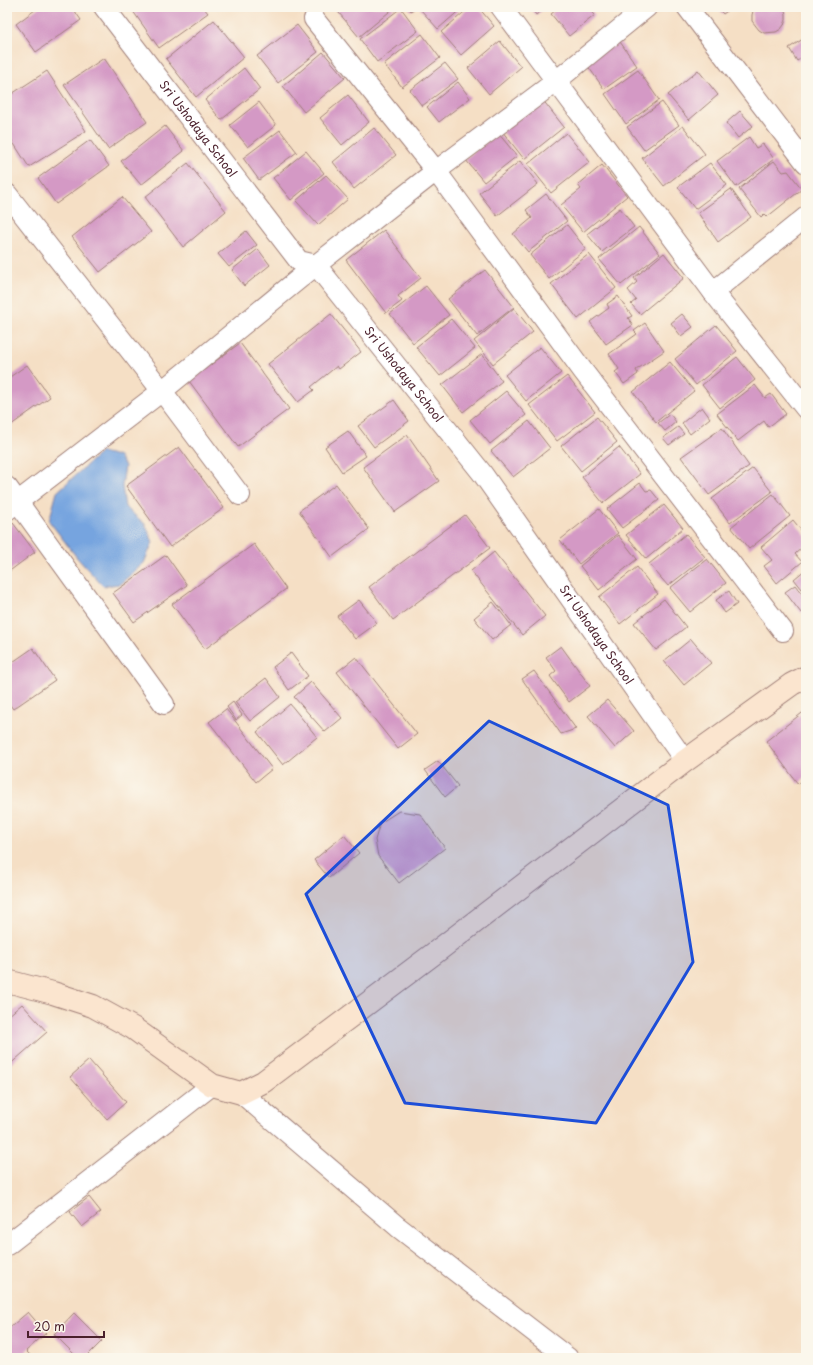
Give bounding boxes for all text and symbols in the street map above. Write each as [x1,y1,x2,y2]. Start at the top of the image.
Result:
street label: Sri Ushodaya School [156,76,242,181]
street label: Sri Ushodaya School [361,322,448,426]
street label: Sri Ushodaya School [556,581,638,688]
scale bar [28,1313,104,1339]
text: 20 m [34,1317,65,1335]

